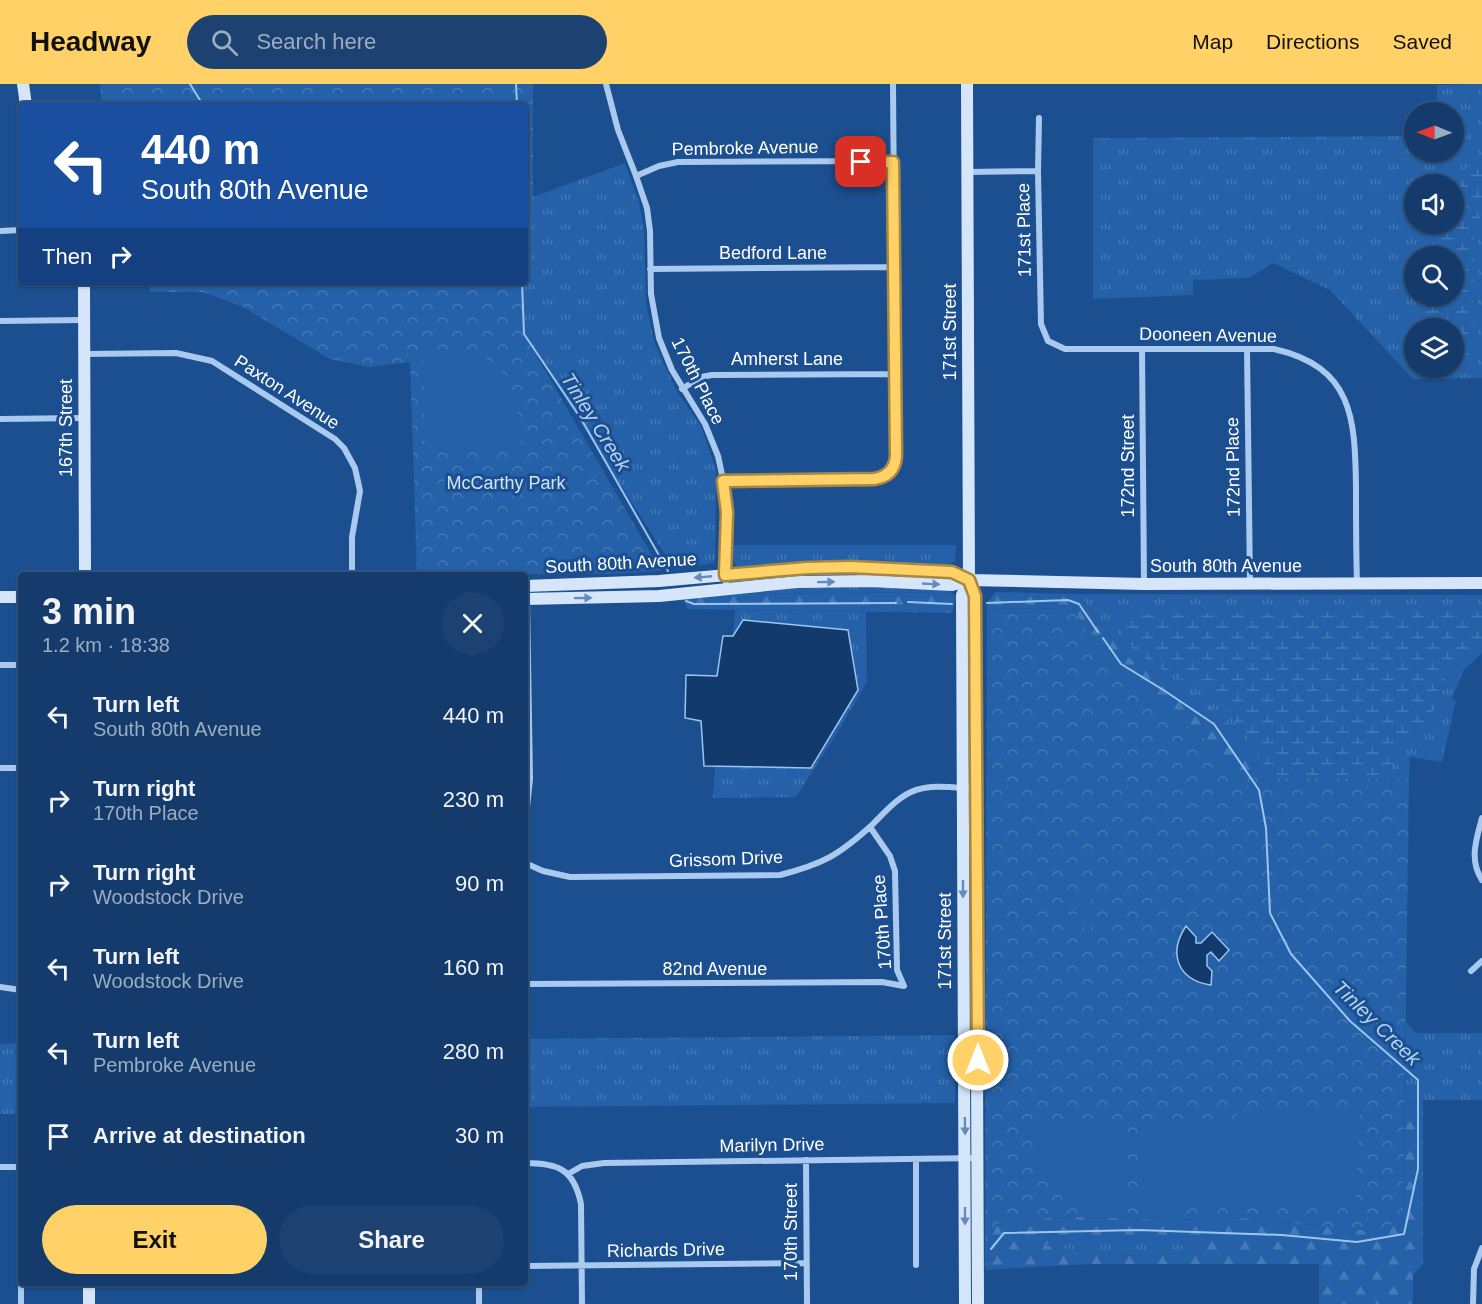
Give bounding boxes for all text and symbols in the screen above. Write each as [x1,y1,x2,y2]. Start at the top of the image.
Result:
search box [187,15,607,69]
text: Headway [30,26,151,57]
icon: search [208,26,241,59]
text: Search here [256,29,376,54]
text: Map [1192,30,1233,53]
text: Directions [1266,30,1359,53]
text: Saved [1392,30,1452,53]
north arrow [1404,102,1464,162]
map controls [1404,102,1464,378]
icon: left [42,126,120,204]
text: 440 m [141,126,260,173]
pin [835,136,886,187]
street label: Pembroke Avenue [671,137,819,159]
icon: arrive [844,145,877,178]
button: sound [1404,174,1464,234]
text: South 80th Avenue [141,175,369,205]
street label: 171st Place [1013,183,1035,277]
icon: right [104,240,137,273]
street label: Bedford Lane [719,243,827,263]
text: Then [42,244,92,269]
button: search [1404,246,1464,306]
street label: 171st Street [940,283,960,381]
button: layers [1404,318,1464,378]
street label: Dooneen Avenue [1139,324,1277,346]
street label: 170th Place [668,334,728,428]
street label: Amherst Lane [731,349,843,369]
street label: Paxton Avenue [231,351,343,433]
water label: Tinley Creek [557,369,636,476]
street label: 167th Street [56,379,76,477]
street label: 172nd Street [1118,414,1138,518]
street label: 172nd Place [1222,417,1244,517]
park label: McCarthy Park [446,473,567,493]
street label: South 80th Avenue [545,549,697,577]
street label: South 80th Avenue [1150,556,1302,576]
one-way arrow [694,572,713,582]
one-way arrow [816,577,835,587]
one-way arrow [921,580,940,589]
text: 3 min [42,591,136,632]
button: close [441,592,504,655]
one-way arrow [574,593,593,603]
text: 1.2 km · 18:38 [42,634,170,656]
text: Turn left [93,692,179,717]
icon: left [42,700,75,733]
text: 440 m [443,703,504,728]
text: South 80th Avenue [93,718,262,740]
text: Turn right [93,776,195,801]
icon: right [42,784,75,817]
text: 230 m [443,787,504,812]
text: 170th Place [93,802,199,824]
street label: Grissom Drive [669,847,783,871]
text: Turn right [93,860,195,885]
icon: right [42,868,75,901]
text: 90 m [455,871,504,896]
street label: 170th Place [869,874,895,970]
one-way arrow [958,879,968,898]
text: Woodstock Drive [93,886,244,908]
street label: 171st Street [935,892,955,990]
text: Turn left [93,944,179,969]
icon: left [42,952,75,985]
text: 160 m [443,955,504,980]
street label: 82nd Avenue [663,959,767,979]
text: Woodstock Drive [93,970,244,992]
water label: Tinley Creek [1329,976,1426,1071]
text: Turn left [93,1028,179,1053]
position arrow [946,1028,1010,1092]
icon: left [42,1036,75,1069]
text: 280 m [443,1039,504,1064]
text: Pembroke Avenue [93,1054,256,1076]
one-way arrow [960,1116,969,1135]
icon: arrive [42,1120,75,1153]
text: Arrive at destination [93,1123,306,1148]
text: 30 m [455,1123,504,1148]
street label: Marilyn Drive [719,1134,825,1156]
street label: 170th Street [781,1183,801,1281]
button: Exit [42,1205,267,1274]
button: Share [279,1205,504,1274]
one-way arrow [960,1207,970,1226]
street label: Richards Drive [607,1239,725,1261]

